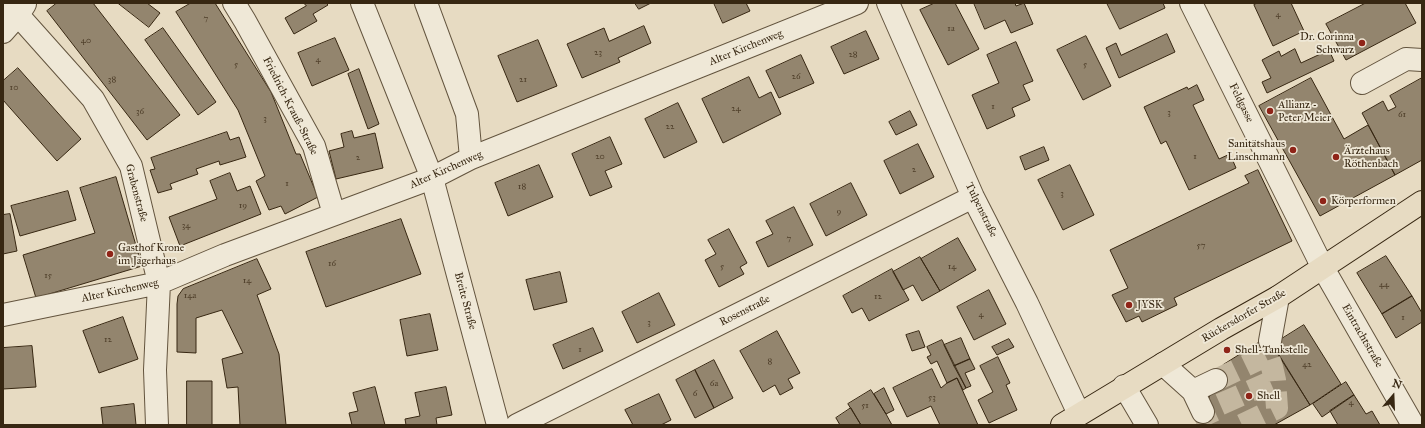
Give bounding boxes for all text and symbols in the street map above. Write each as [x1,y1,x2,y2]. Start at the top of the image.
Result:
house number: 4 [1275,10,1281,20]
house number: 7 [204,14,208,24]
house number: 1a [947,24,955,34]
street label: Alter Kirchenweg [707,27,785,69]
place label: Dr. Corinna Schwarz [1300,30,1354,56]
house number: 40 [81,36,91,46]
marker: Dr. Corinna Schwarz [1357,38,1367,48]
house number: 23 [594,48,602,58]
house number: 28 [848,50,858,60]
street label: Friedrich-Krauß-Straße [260,55,320,157]
house number: 4 [315,55,321,65]
house number: 5 [234,60,238,70]
house number: 5 [1083,60,1087,70]
house number: 26 [791,72,801,82]
house number: 38 [108,75,116,85]
house number: 21 [519,75,527,85]
street label: Feldgasse [1226,81,1256,125]
house number: 10 [10,83,18,93]
place label: Allianz - Peter Meier [1278,98,1331,124]
house number: 1 [991,102,995,112]
house number: 24 [731,104,741,114]
marker: Allianz - Peter Meier [1265,106,1275,116]
house number: 36 [136,107,144,117]
house number: 3 [1167,108,1171,118]
house number: 61 [1398,110,1406,120]
house number: 3 [263,114,267,124]
house number: 22 [666,122,674,132]
place label: Sanitätshaus Linschmann [1227,137,1285,163]
place label: Ärztehaus Röthenbach [1344,144,1398,170]
marker: Sanitätshaus Linschmann [1288,145,1298,155]
street label: Alter Kirchenweg [408,148,484,192]
house number: 20 [595,152,605,162]
house number: 1 [1193,152,1197,162]
marker: Ärztehaus Röthenbach [1331,152,1341,162]
house number: 2 [356,153,360,163]
street label: Grabenstraße [122,162,150,224]
house number: 2 [912,165,916,175]
house number: 1 [285,179,289,189]
street label: Tulpenstraße [962,181,1000,239]
house number: 18 [518,182,526,192]
house number: 3 [1060,189,1064,199]
place label: Körperformen [1331,194,1396,208]
marker: Körperformen [1318,196,1328,206]
house number: 19 [239,201,247,211]
house number: 9 [837,207,841,217]
house number: 34 [182,221,190,231]
house number: 7 [787,234,791,244]
place label: Gasthof Krone im Jägerhaus [118,241,184,267]
house number: 57 [1197,241,1205,251]
marker: Gasthof Krone im Jägerhaus [105,249,115,259]
house number: 16 [328,259,336,269]
house number: 5 [720,262,724,272]
house number: 14 [948,262,956,272]
house number: 15 [44,271,52,281]
street label: Breite Straße [451,271,479,331]
street label: Alter Kirchenweg [80,276,160,306]
house number: 14 [243,276,251,286]
house number: 44 [1379,280,1389,290]
street label: Rückersdorfer Straße [1200,287,1288,345]
house number: 14a [184,291,196,301]
house number: 12 [874,292,882,302]
street label: Rosenstraße [718,293,772,329]
place label: JYSK [1137,298,1163,312]
marker: JYSK [1124,300,1134,310]
street label: Eintrachtstraße [1339,302,1385,370]
house number: 4 [978,310,984,320]
house number: 1 [1401,313,1405,323]
house number: 3 [647,318,651,328]
house number: 12 [104,335,112,345]
place label: Shell-Tankstelle [1235,343,1308,357]
house number: 1 [578,345,582,355]
marker: Shell-Tankstelle [1222,345,1232,355]
house number: 8 [768,357,772,367]
house number: 42 [1302,360,1312,370]
north arrow [1373,376,1413,416]
text: N [1391,377,1404,392]
house number: 6a [710,379,718,389]
house number: 6 [693,389,697,399]
place label: Shell [1257,389,1280,403]
marker: Shell [1244,391,1254,401]
house number: 53 [928,393,936,403]
house number: 4 [1348,398,1354,408]
house number: 51 [861,401,869,411]

